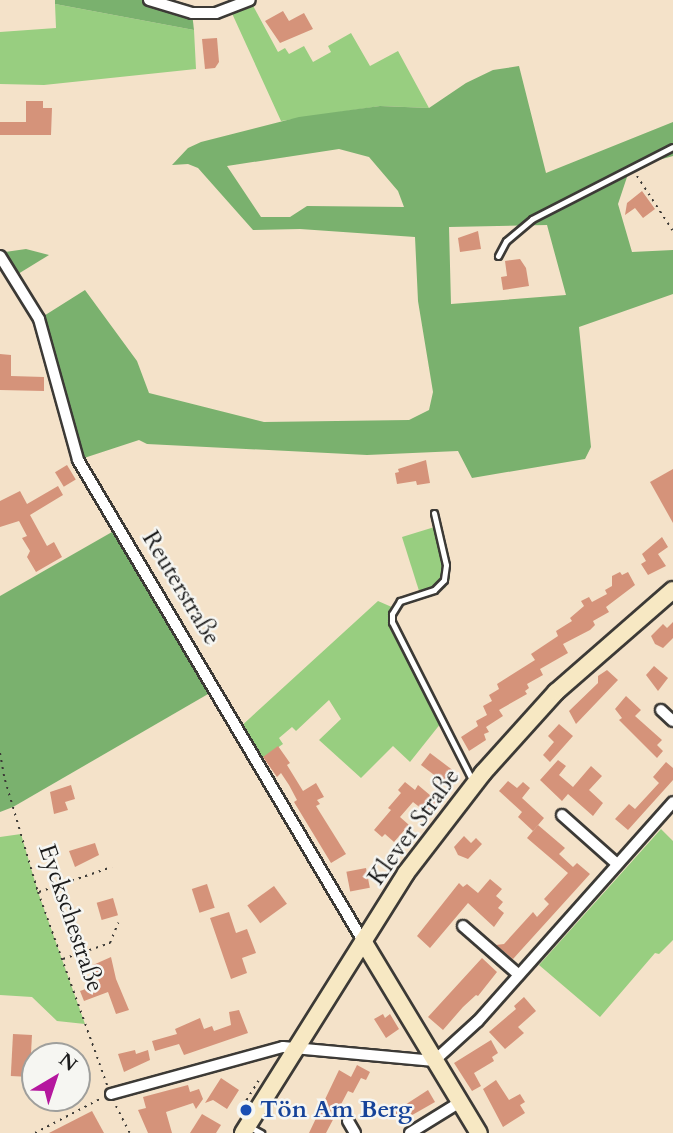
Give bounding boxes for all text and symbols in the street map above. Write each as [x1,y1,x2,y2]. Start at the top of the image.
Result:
street label: Reuterstraße [136,526,226,650]
street label: Klever Straße [362,763,466,891]
street label: Eyckschestraße [32,840,110,996]
north arrow [21,1042,91,1112]
text: N [53,1047,83,1078]
place label: Tön Am Berg [260,1096,412,1124]
marker: Tön Am Berg [238,1102,254,1118]

